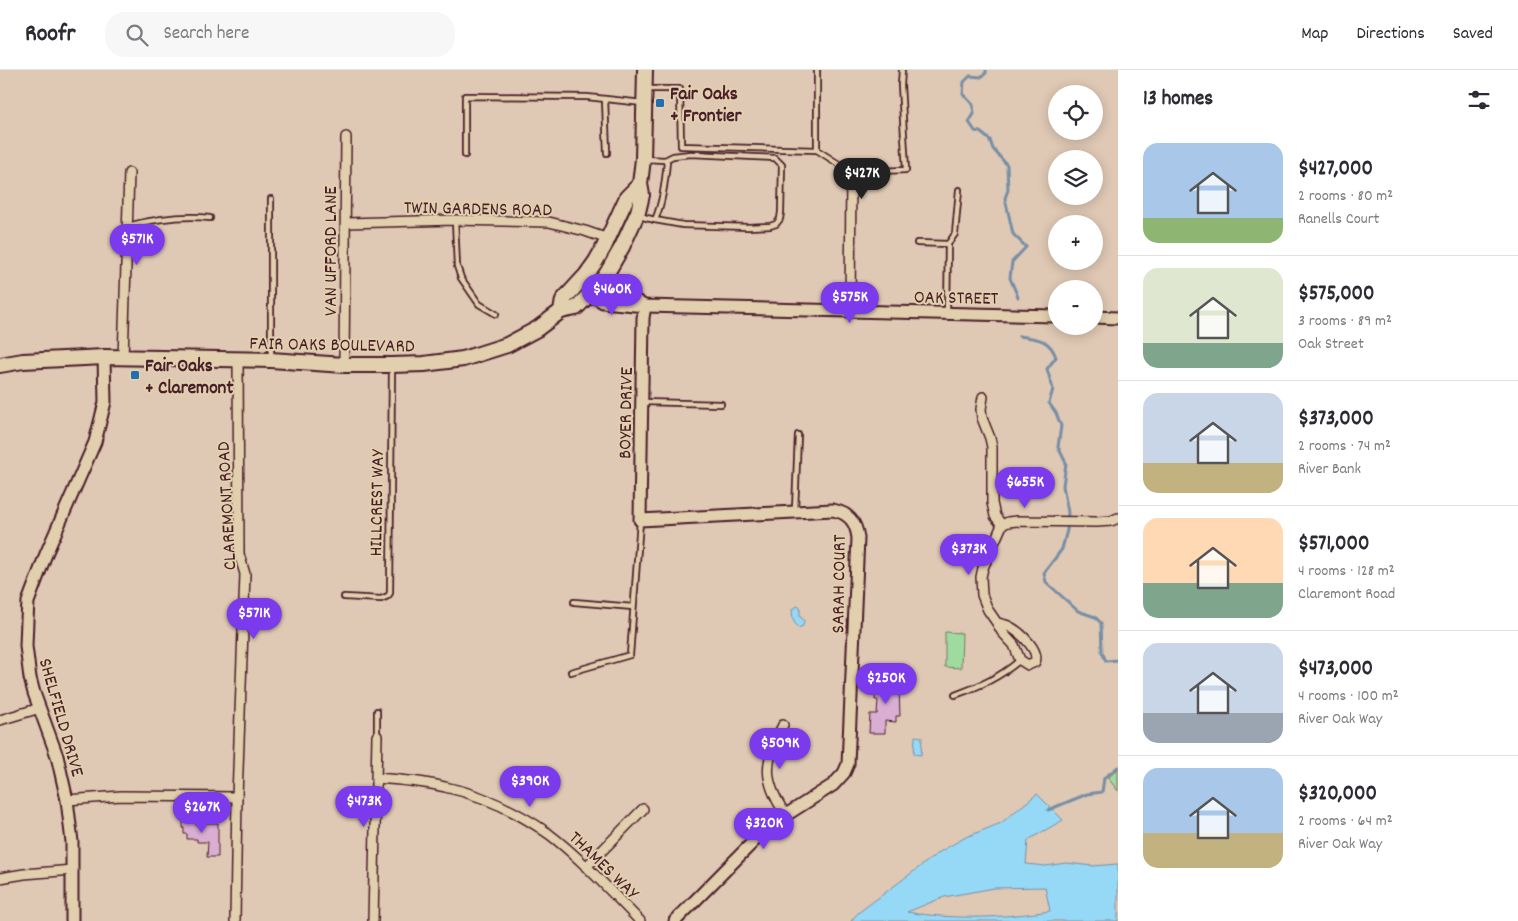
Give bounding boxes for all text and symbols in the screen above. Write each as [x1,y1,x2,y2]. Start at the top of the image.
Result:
search box [105,12,455,57]
text: Roofr [25,18,75,52]
icon: search [123,21,151,49]
text: Search here [163,21,249,48]
text: Map [1301,22,1328,47]
text: Directions [1356,22,1425,47]
text: Saved [1453,22,1493,47]
place label: Fair Oaks + Frontier [670,82,742,131]
map controls [1048,85,1103,335]
button: locate [1048,85,1103,140]
text: 13 homes [1143,85,1213,115]
icon: filters [1465,86,1493,114]
marker: Fair Oaks + Frontier [654,97,666,109]
button: layers [1048,150,1103,205]
text: $427,000 [1298,155,1373,185]
pin: $427K [827,158,897,200]
text: $427K [844,162,880,185]
icon: home [1183,163,1243,223]
text: 2 rooms · 80 m² [1298,185,1393,208]
street label: VAN UFFORD LANE [319,186,346,316]
street label: TWIN GARDENS ROAD [404,196,552,225]
text: Ranells Court [1298,208,1380,231]
button: + [1048,215,1103,270]
pin: $571K [102,224,172,266]
text: $571K [121,228,153,251]
pin: $460K [577,274,647,316]
text: $460K [593,278,631,301]
button: − [1048,280,1103,335]
text: $575,000 [1298,280,1374,310]
pin: $575K [815,282,885,324]
street label: OAK STREET [913,285,999,314]
text: $575K [832,286,868,309]
icon: home [1183,288,1243,348]
text: 3 rooms · 89 m² [1298,310,1392,333]
street label: FAIR OAKS BOULEVARD [249,332,415,361]
text: Oak Street [1298,333,1364,356]
place label: Fair Oaks + Claremont [145,354,233,403]
street label: BOYER DRIVE [613,367,642,459]
marker: Fair Oaks + Claremont [129,369,141,381]
text: $373,000 [1298,405,1374,435]
icon: home [1183,413,1243,473]
text: 2 rooms · 74 m² [1298,435,1391,458]
street label: CLAREMONT ROAD [212,440,245,571]
street label: HILLCREST WAY [364,448,393,557]
text: River Bank [1298,458,1361,481]
pin: $655K [990,466,1060,509]
text: $655K [1006,471,1044,494]
text: $571,000 [1298,530,1369,560]
street label: SARAH COURT [826,534,855,634]
pin: $373K [934,534,1004,576]
text: $373K [951,538,987,561]
icon: home [1183,538,1243,598]
text: 4 rooms · 128 m² [1298,560,1395,583]
text: Claremont Road [1298,583,1395,606]
pin: $571K [219,598,289,640]
text: $571K [238,602,270,625]
text: $473,000 [1298,655,1373,685]
street label: SHELFIELD DRIVE [30,656,90,781]
pin: $250K [851,662,921,705]
icon: home [1183,663,1243,723]
text: $250K [867,667,905,690]
text: 4 rooms · 100 m² [1298,685,1399,708]
text: River Oak Way [1298,708,1382,731]
pin: $509K [745,728,815,770]
text: $509K [761,732,799,755]
pin: $390K [495,766,565,808]
text: $390K [511,770,549,793]
text: $320,000 [1298,780,1377,810]
pin: $473K [329,786,399,828]
icon: home [1183,788,1243,848]
text: $473K [346,790,382,813]
pin: $267K [167,792,237,834]
text: $267K [184,796,220,819]
pin: $320K [729,808,799,850]
text: 2 rooms · 64 m² [1298,810,1393,833]
text: $320K [745,812,783,835]
street label: THAMES WAY [561,826,644,908]
text: River Oak Way [1298,833,1382,856]

